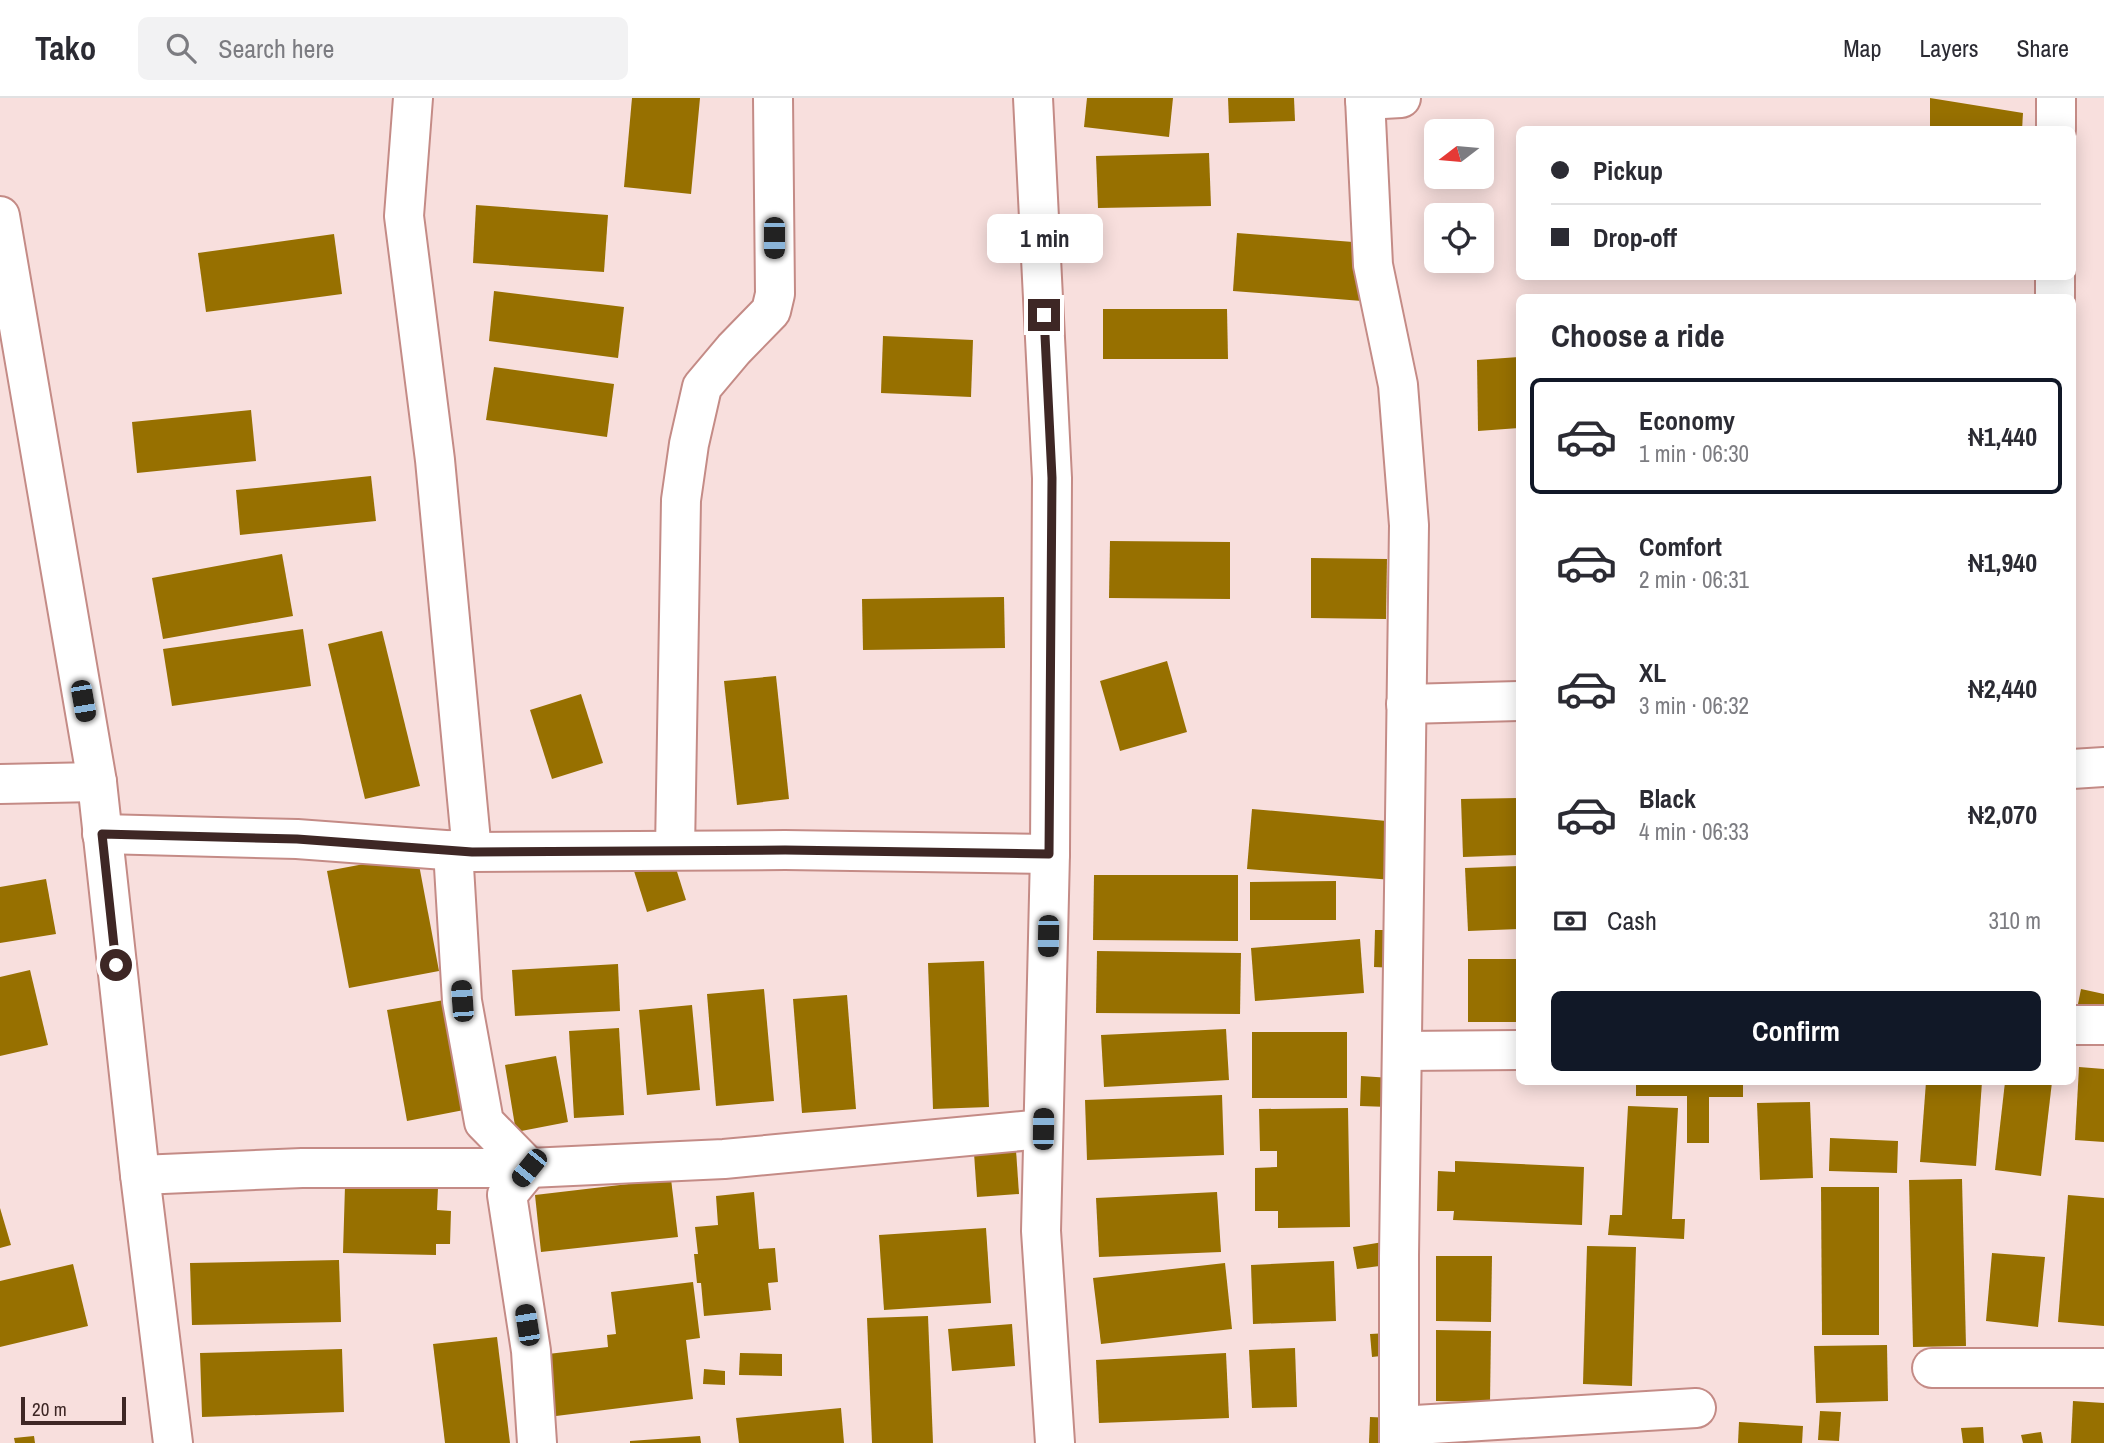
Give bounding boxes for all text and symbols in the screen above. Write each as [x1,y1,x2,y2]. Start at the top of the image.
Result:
search box [138,17,628,80]
text: Tako [35,26,96,70]
icon: search [162,29,200,67]
text: Search here [218,31,334,66]
text: Map [1843,32,1881,64]
text: Layers [1919,32,1978,64]
text: Share [2016,32,2069,64]
north arrow [1424,119,1494,189]
map controls [1424,119,1494,273]
text: Pickup [1593,153,1663,188]
button: locate [1424,203,1494,273]
callout: 1 min [986,214,1102,262]
car [764,217,785,259]
text: Drop-off [1593,220,1677,255]
text: 1 min [1020,223,1070,254]
route end [1028,299,1060,331]
text: Choose a ride [1551,314,1725,357]
text: Economy [1639,403,1735,438]
icon: car [1555,405,1618,468]
text: ₦1,440 [1968,419,2037,454]
text: 1 min · 06:30 [1639,438,1749,469]
text: Comfort [1639,529,1722,564]
icon: car [1555,531,1618,594]
text: ₦1,940 [1968,545,2037,580]
text: 2 min · 06:31 [1639,564,1749,595]
text: XL [1639,655,1666,690]
icon: car [1555,657,1618,720]
text: ₦2,440 [1968,671,2037,706]
car [70,678,97,724]
text: 3 min · 06:32 [1639,690,1749,721]
text: Black [1639,781,1696,816]
icon: car [1555,783,1618,846]
text: ₦2,070 [1968,797,2037,832]
text: 4 min · 06:33 [1639,816,1749,847]
icon: cash [1551,902,1589,940]
text: Cash [1607,903,1657,938]
text: 310 m [1989,905,2041,936]
car [1038,915,1059,957]
route start [100,949,132,981]
car [451,979,474,1023]
button: Confirm [1551,991,2041,1071]
car [1033,1108,1054,1150]
car [508,1145,551,1191]
car [514,1303,541,1347]
scale bar [21,1394,126,1426]
text: 20 m [32,1396,67,1422]

